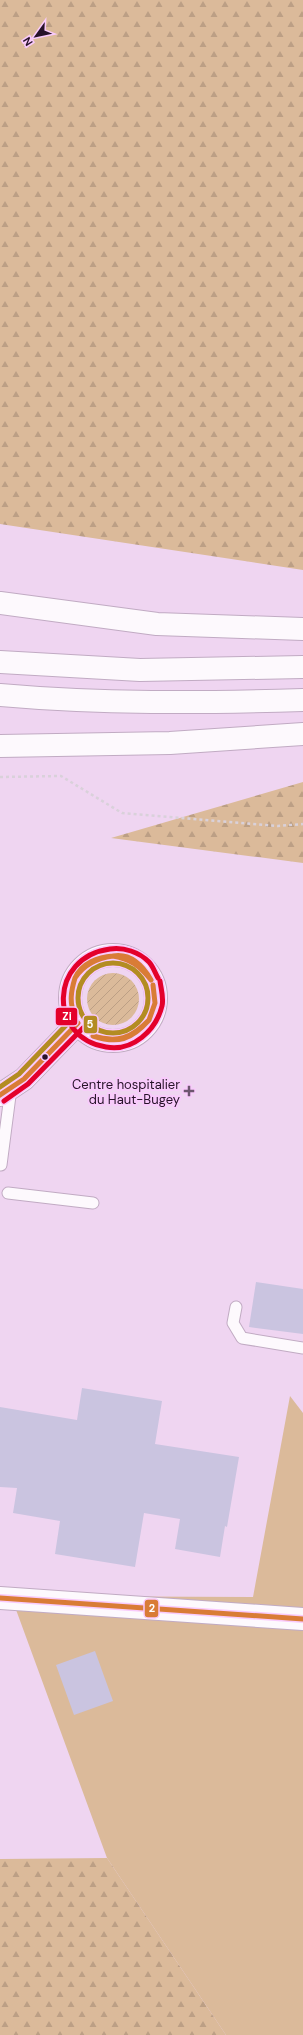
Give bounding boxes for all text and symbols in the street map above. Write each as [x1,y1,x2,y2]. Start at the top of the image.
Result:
north arrow [16,16,56,56]
text: N [20,34,36,49]
line badge: Zi [55,1007,78,1026]
text: Zi [62,1009,72,1023]
line badge: 5 [83,1015,98,1034]
text: 5 [87,1017,94,1031]
unlabelled marker [40,1052,50,1062]
place label: Centre hospitalier du Haut-Bugey [72,1076,180,1108]
marker: Centre hospitalier du Haut-Bugey [183,1085,195,1097]
line badge: 2 [144,1599,159,1618]
text: 2 [149,1601,155,1615]

